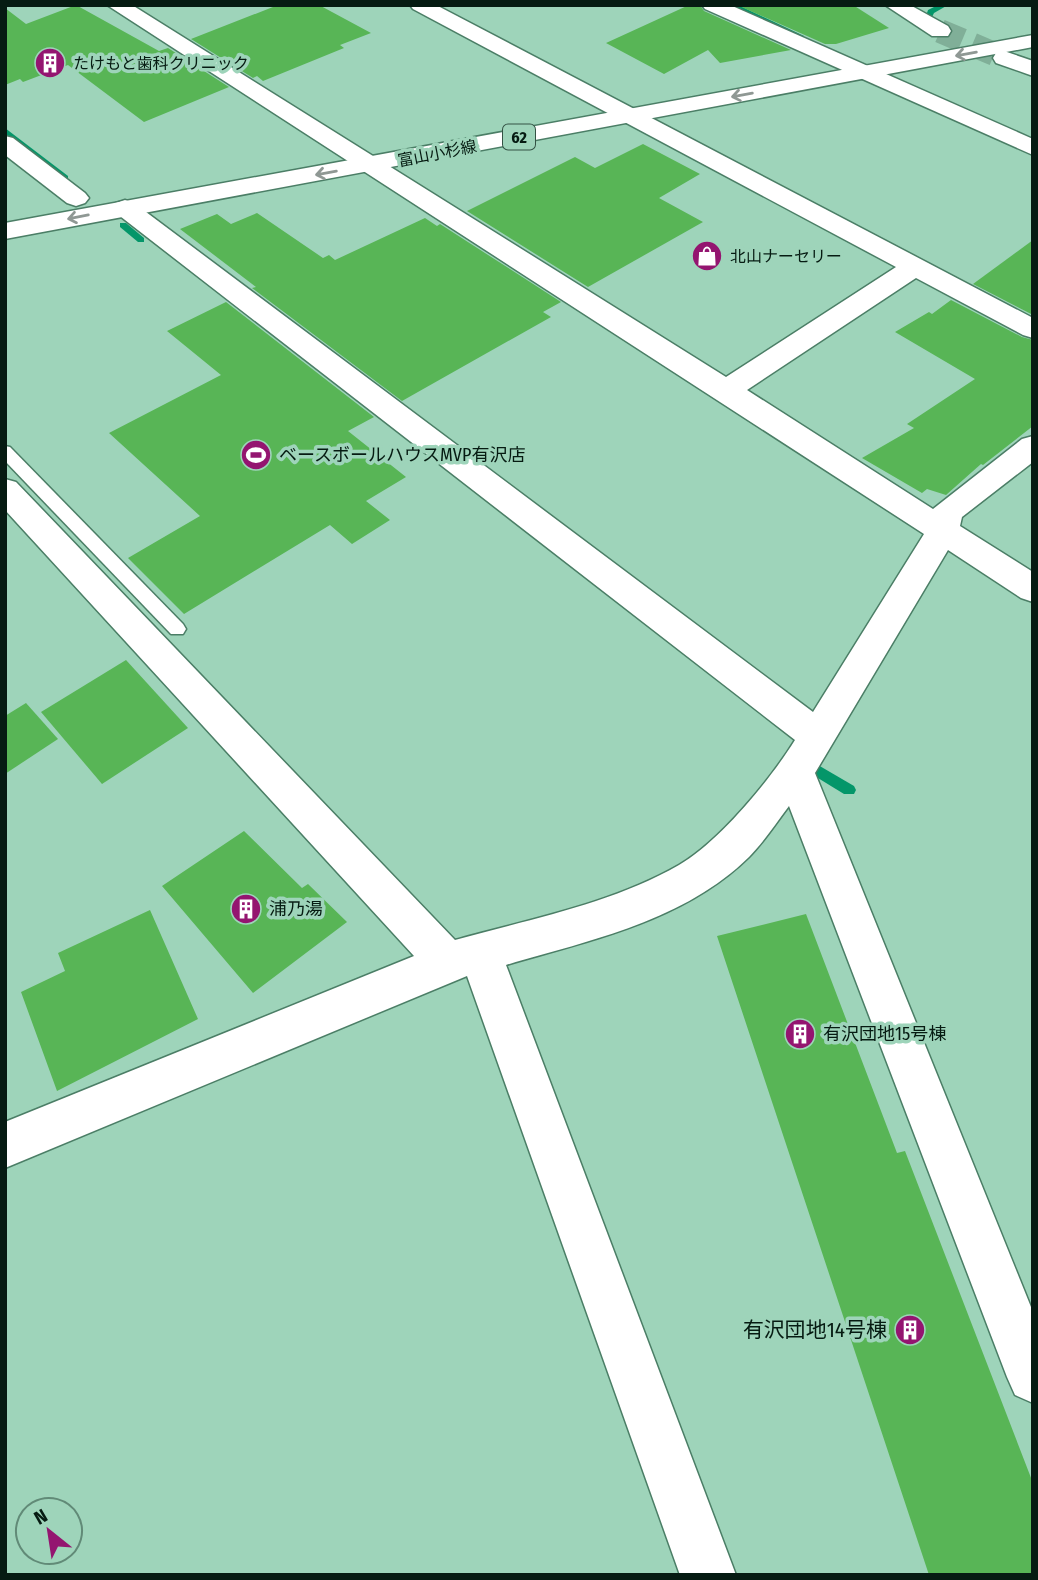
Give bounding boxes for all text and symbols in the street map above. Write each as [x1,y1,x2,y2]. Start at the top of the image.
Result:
building icon: たけもと歯科クリニック [33,46,67,80]
one-way arrow [955,48,978,61]
place label: たけもと歯科クリニック [73,54,249,73]
one-way arrow [731,89,754,102]
road number: 62 [503,125,535,150]
street label: 富山小杉線 [396,137,478,170]
one-way arrow [315,167,338,180]
one-way arrow [67,211,90,225]
shop icon: 北山ナーセリー [690,239,724,273]
place label: 北山ナーセリー [730,247,842,266]
sports icon: ベースボールハウスMVP有沢店 [239,438,273,472]
place label: ベースボールハウスMVP有沢店 [279,444,525,466]
building icon: 浦乃湯 [229,892,263,926]
place label: 浦乃湯 [269,898,323,920]
building icon: 有沢団地15号棟 [783,1017,817,1051]
place label: 有沢団地15号棟 [823,1023,946,1045]
building icon: 有沢団地14号棟 [893,1313,927,1347]
place label: 有沢団地14号棟 [743,1317,887,1343]
north arrow [14,1496,84,1566]
text: N [30,1504,51,1530]

